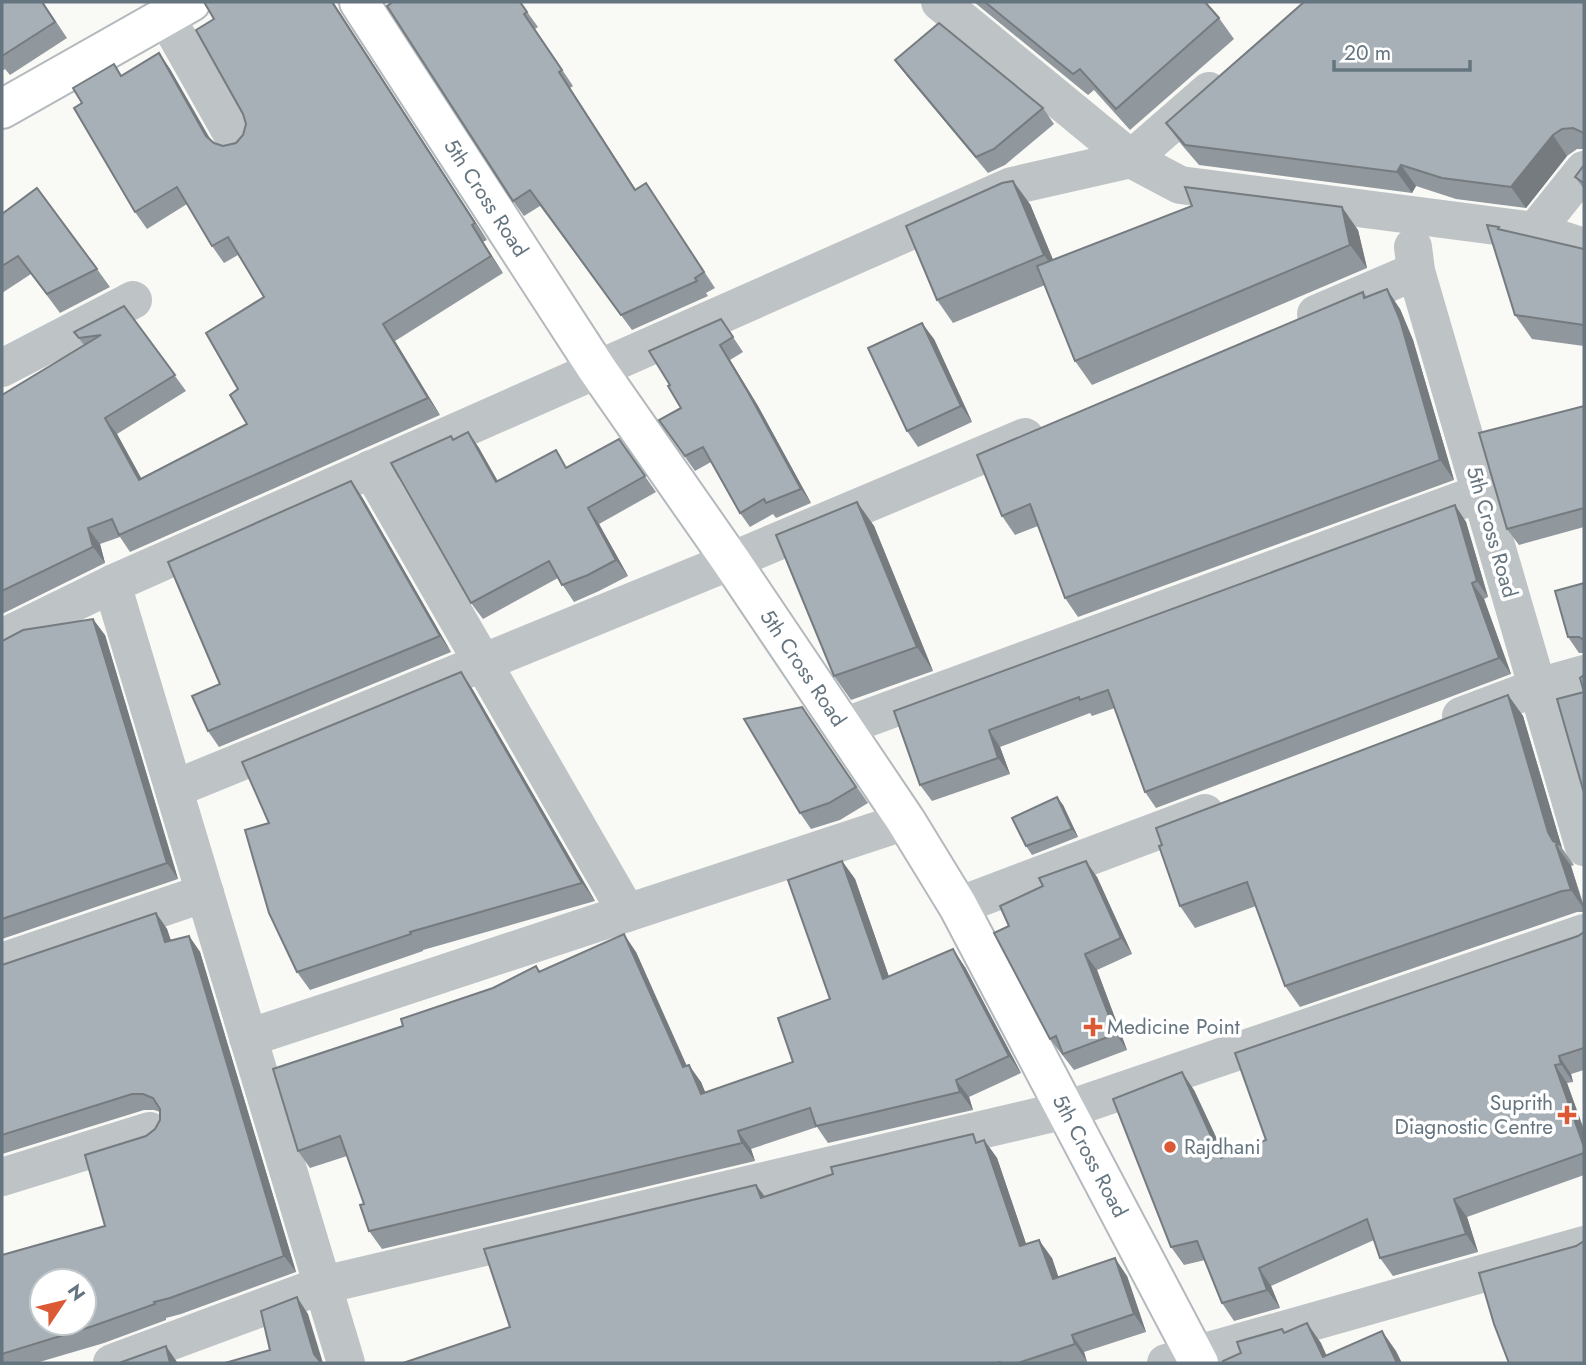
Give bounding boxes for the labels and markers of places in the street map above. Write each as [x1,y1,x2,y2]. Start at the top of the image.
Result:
place label: Medicine Point [1107,1012,1240,1042]
marker: Medicine Point [1085,1019,1101,1035]
place label: Suprith Diagnostic Centre [1394,1088,1553,1142]
marker: Suprith Diagnostic Centre [1559,1107,1575,1123]
place label: Rajdhani [1184,1132,1261,1162]
marker: Rajdhani [1162,1139,1178,1155]

